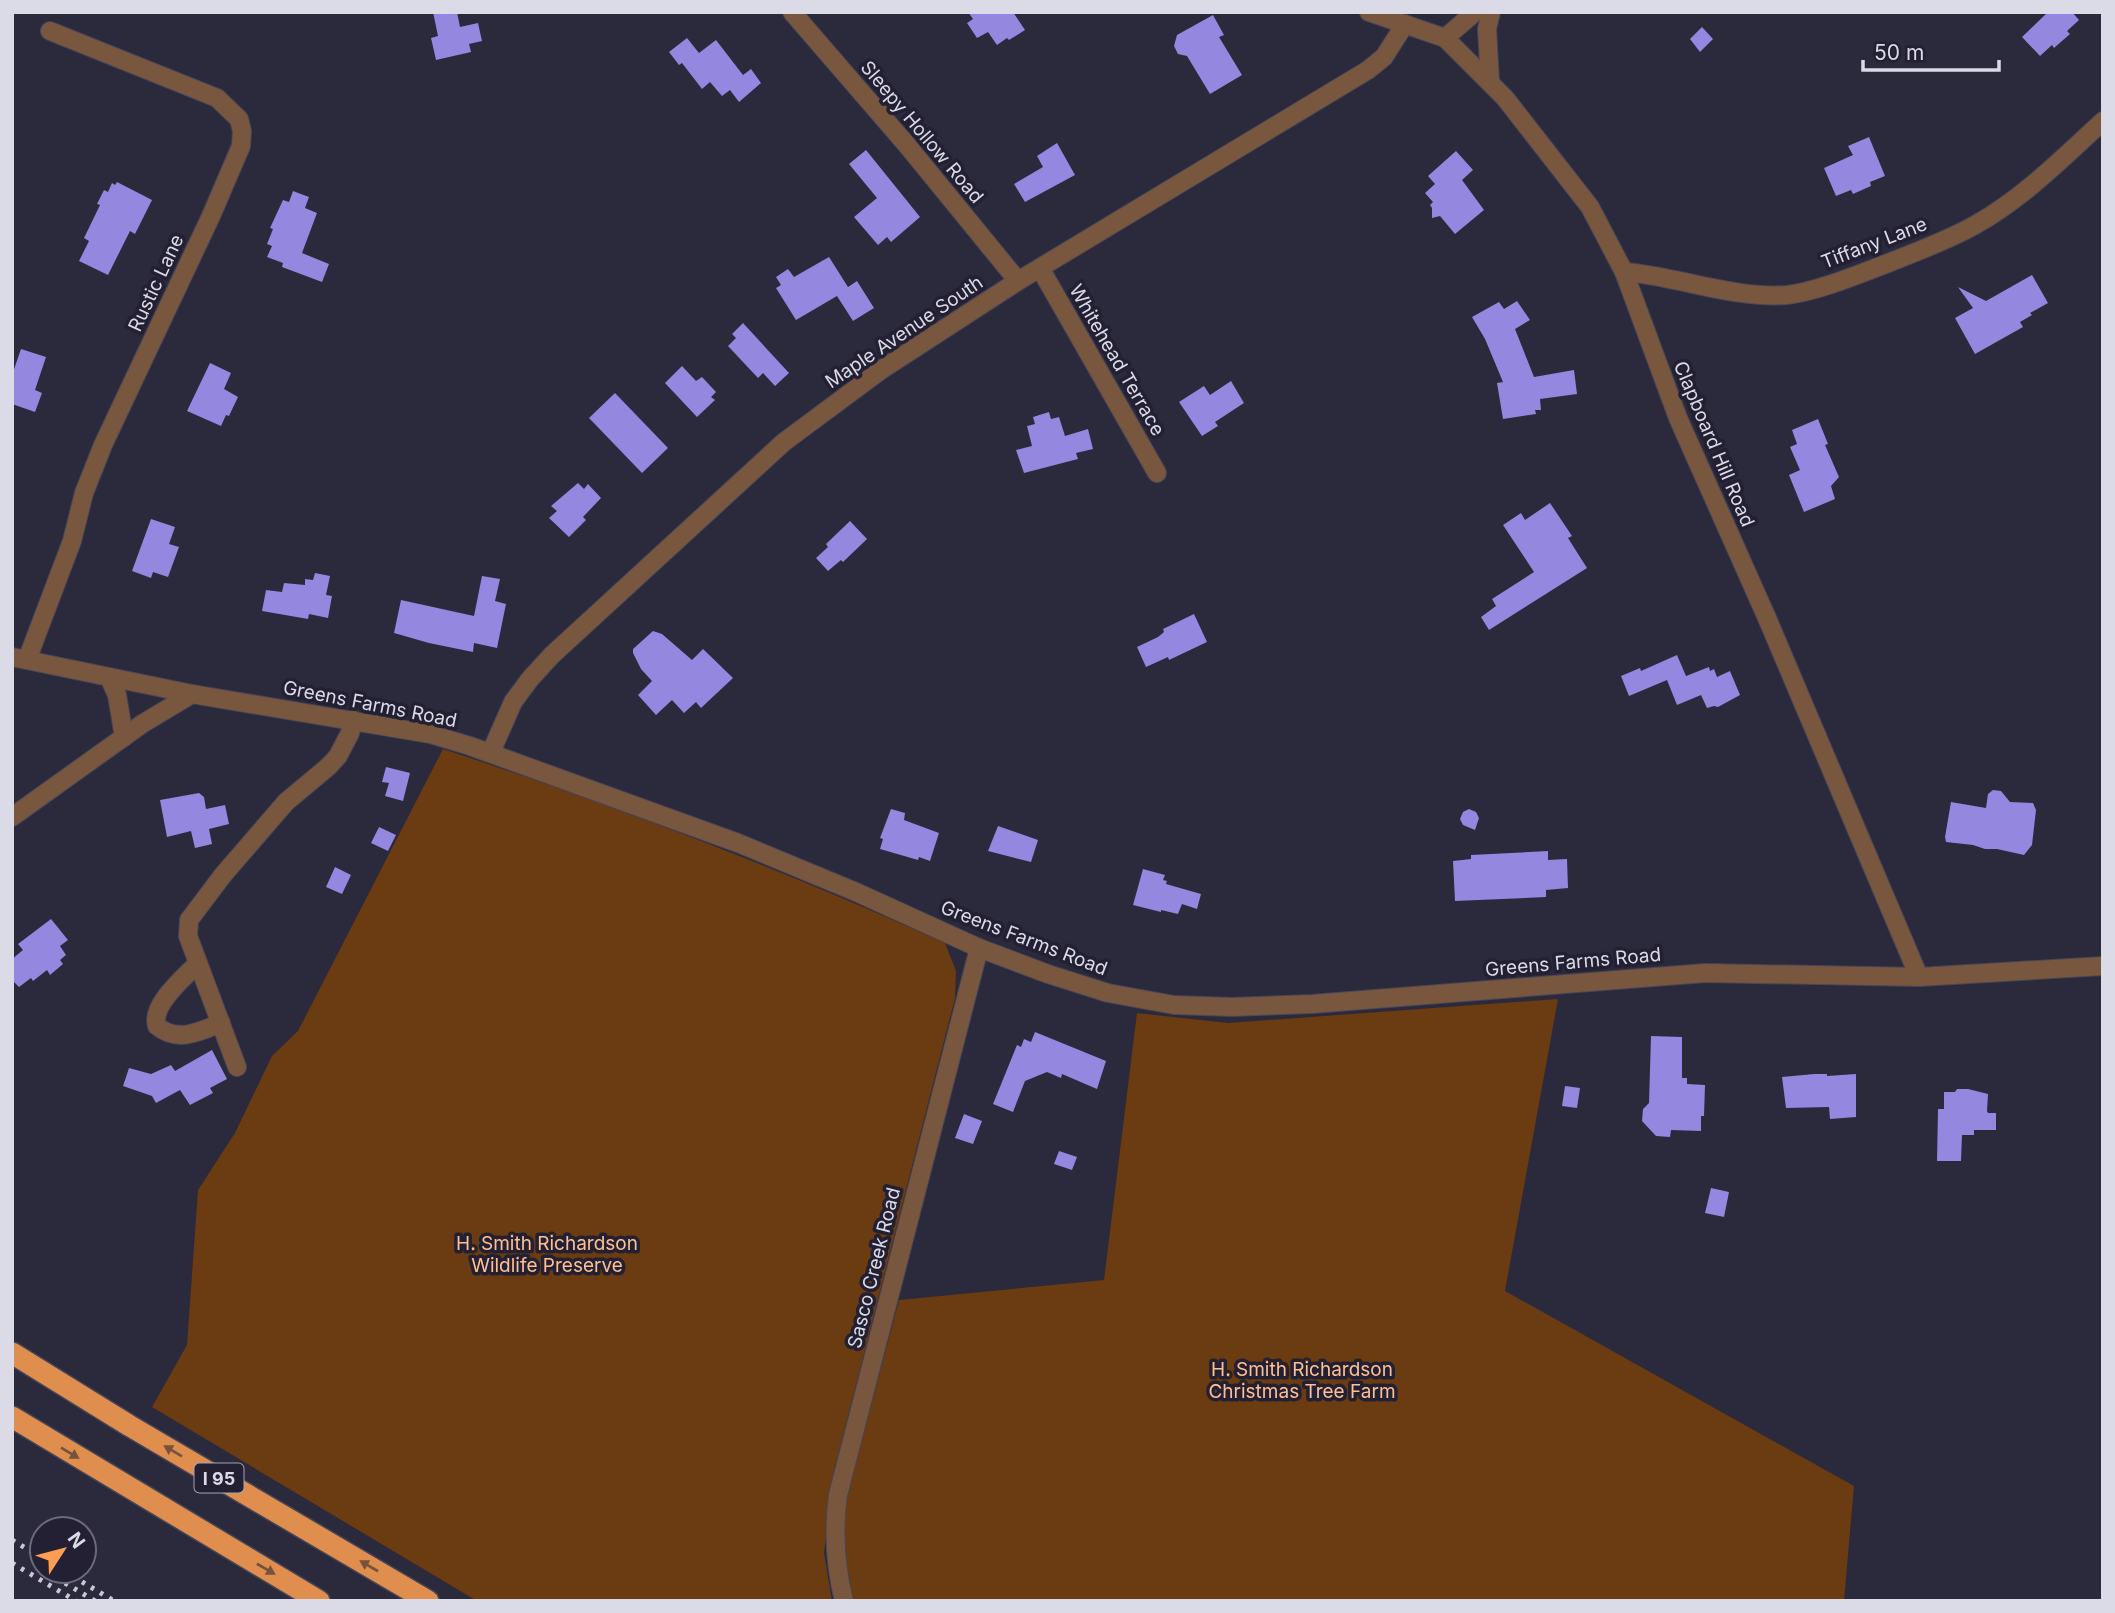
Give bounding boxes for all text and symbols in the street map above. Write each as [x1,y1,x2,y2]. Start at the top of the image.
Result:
scale bar [1863,28,2000,72]
text: 50 m [1874,40,1924,65]
street label: Sleepy Hollow Road [856,56,988,208]
street label: Tiffany Lane [1818,212,1930,274]
street label: Rustic Lane [124,231,188,335]
street label: Maple Avenue South [821,271,987,393]
street label: Whitehead Terrace [1064,280,1170,440]
street label: Clapboard Hill Road [1669,358,1759,530]
street label: Greens Farms Road [281,676,459,732]
street label: Greens Farms Road [937,896,1111,980]
street label: Greens Farms Road [1484,943,1662,981]
street label: Sasco Creek Road [843,1185,905,1351]
park label: H. Smith Richardson Wildlife Preserve [456,1232,638,1277]
park label: H. Smith Richardson Christmas Tree Farm [1208,1358,1396,1403]
one-way arrow [163,1445,182,1457]
one-way arrow [61,1447,80,1460]
road number: I 95 [194,1464,244,1492]
north arrow [28,1515,98,1585]
text: N [63,1528,90,1553]
one-way arrow [359,1560,378,1572]
one-way arrow [256,1563,276,1575]

